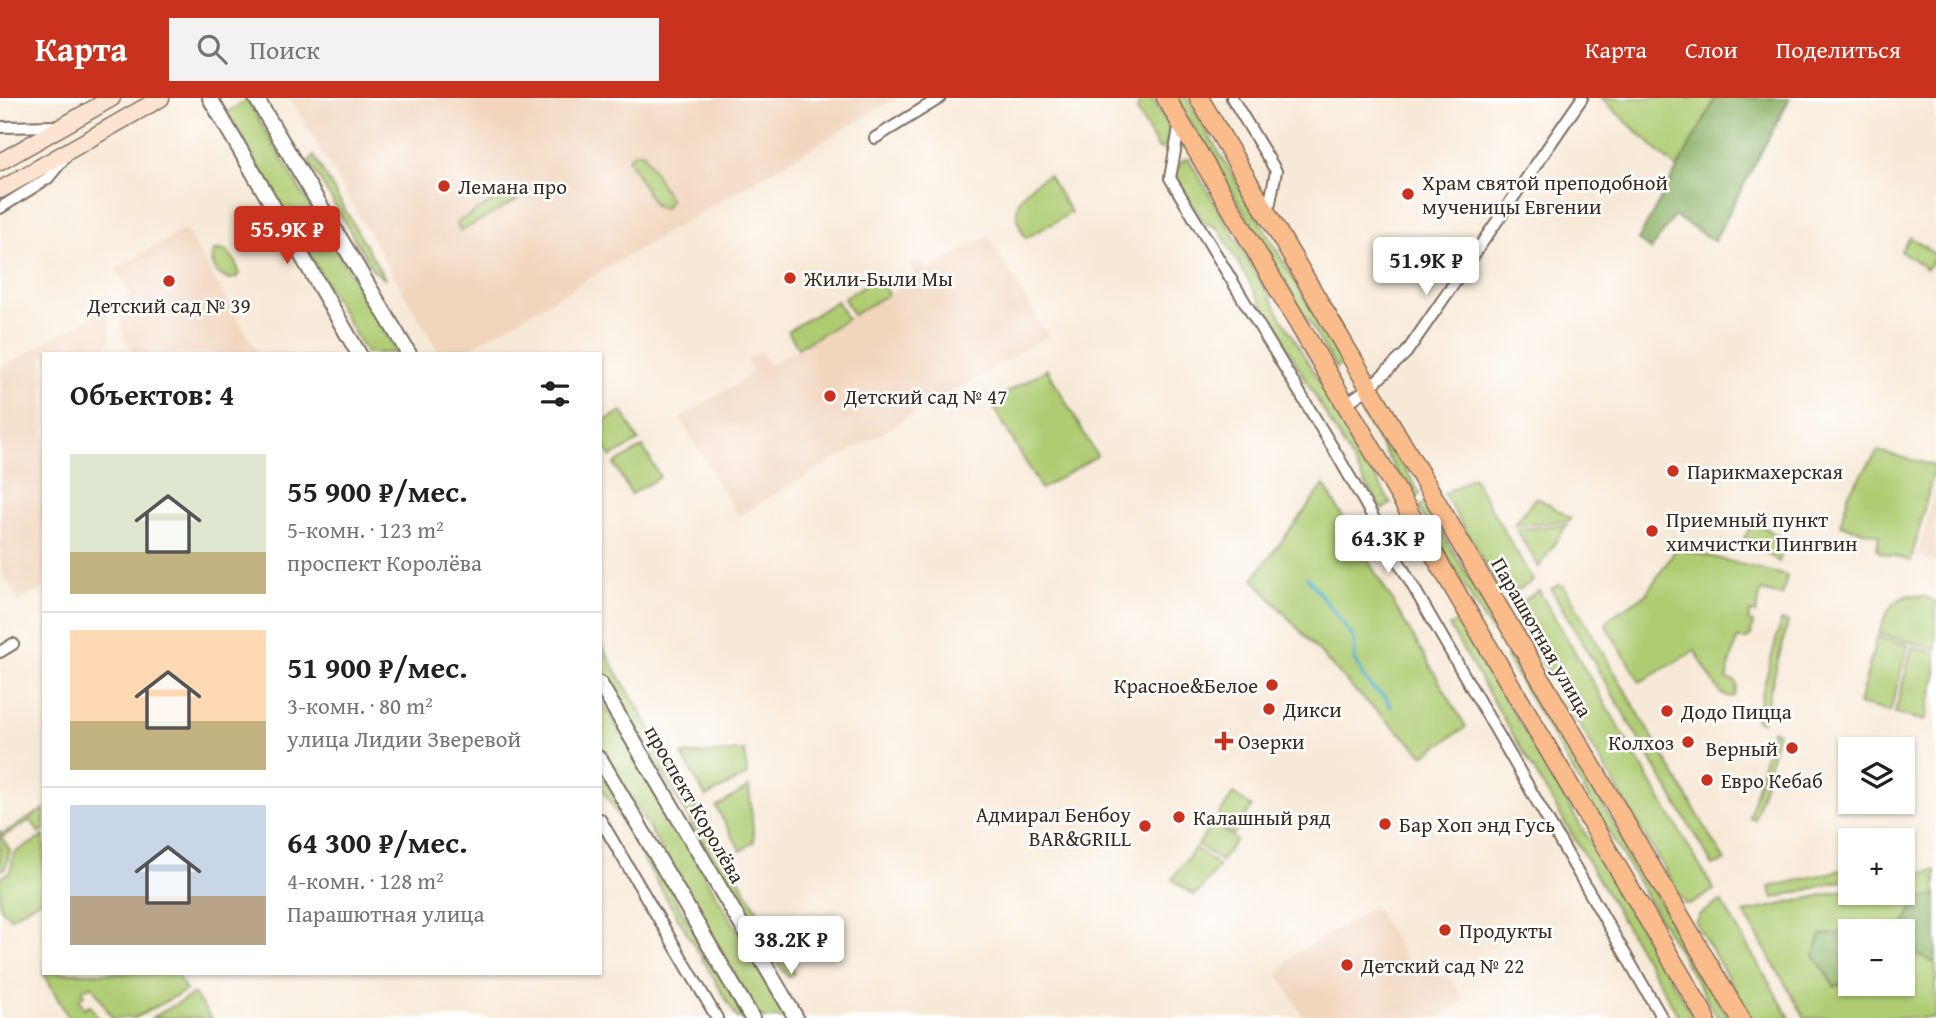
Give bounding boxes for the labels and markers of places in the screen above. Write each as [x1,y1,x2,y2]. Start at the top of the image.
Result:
place label: Храм святой преподобной мученицы Евгении [1422,167,1668,222]
place label: Лемана про [458,171,567,202]
marker: Лемана про [436,178,452,194]
marker: Храм святой преподобной мученицы Евгении [1400,186,1416,202]
pin: 55.9K ₽ [222,206,352,266]
pin: 51.9K ₽ [1361,238,1491,297]
place label: Жили-Были Мы [803,263,953,294]
marker: Жили-Были Мы [782,270,798,286]
marker: Детский сад № 39 [161,273,177,289]
place label: Детский сад № 39 [86,290,251,321]
place label: Детский сад № 47 [843,381,1007,412]
marker: Детский сад № 47 [822,388,838,404]
place label: Парикмахерская [1687,456,1844,487]
marker: Парикмахерская [1665,463,1681,479]
place label: Приемный пункт химчистки Пингвин [1666,504,1857,559]
pin: 64.3K ₽ [1323,516,1453,575]
marker: Приемный пункт химчистки Пингвин [1644,523,1660,539]
place label: Красное&Белое [1114,670,1258,701]
marker: Красное&Белое [1264,677,1280,693]
place label: Дикси [1282,694,1342,725]
place label: Додо Пицца [1680,696,1792,727]
marker: Дикси [1261,701,1277,717]
marker: Додо Пицца [1659,703,1675,719]
place label: Озерки [1238,726,1305,757]
place label: Колхоз [1608,727,1674,758]
marker: Озерки [1216,733,1232,749]
place label: Верный [1706,733,1778,764]
marker: Колхоз [1680,734,1696,750]
marker: Верный [1784,740,1800,756]
place label: Евро Кебаб [1721,765,1823,796]
marker: Евро Кебаб [1699,772,1715,788]
place label: Адмирал Бенбоу BAR&GRILL [976,799,1131,854]
place label: Калашный ряд [1193,802,1331,833]
marker: Калашный ряд [1171,809,1187,825]
place label: Бар Хоп энд Гусь [1399,809,1555,840]
marker: Бар Хоп энд Гусь [1377,816,1393,832]
marker: Адмирал Бенбоу BAR&GRILL [1137,818,1153,834]
place label: Продукты [1459,915,1553,946]
pin: 38.2K ₽ [726,916,856,976]
marker: Продукты [1437,922,1453,938]
place label: Детский сад № 22 [1360,950,1524,981]
marker: Детский сад № 22 [1339,957,1355,973]

